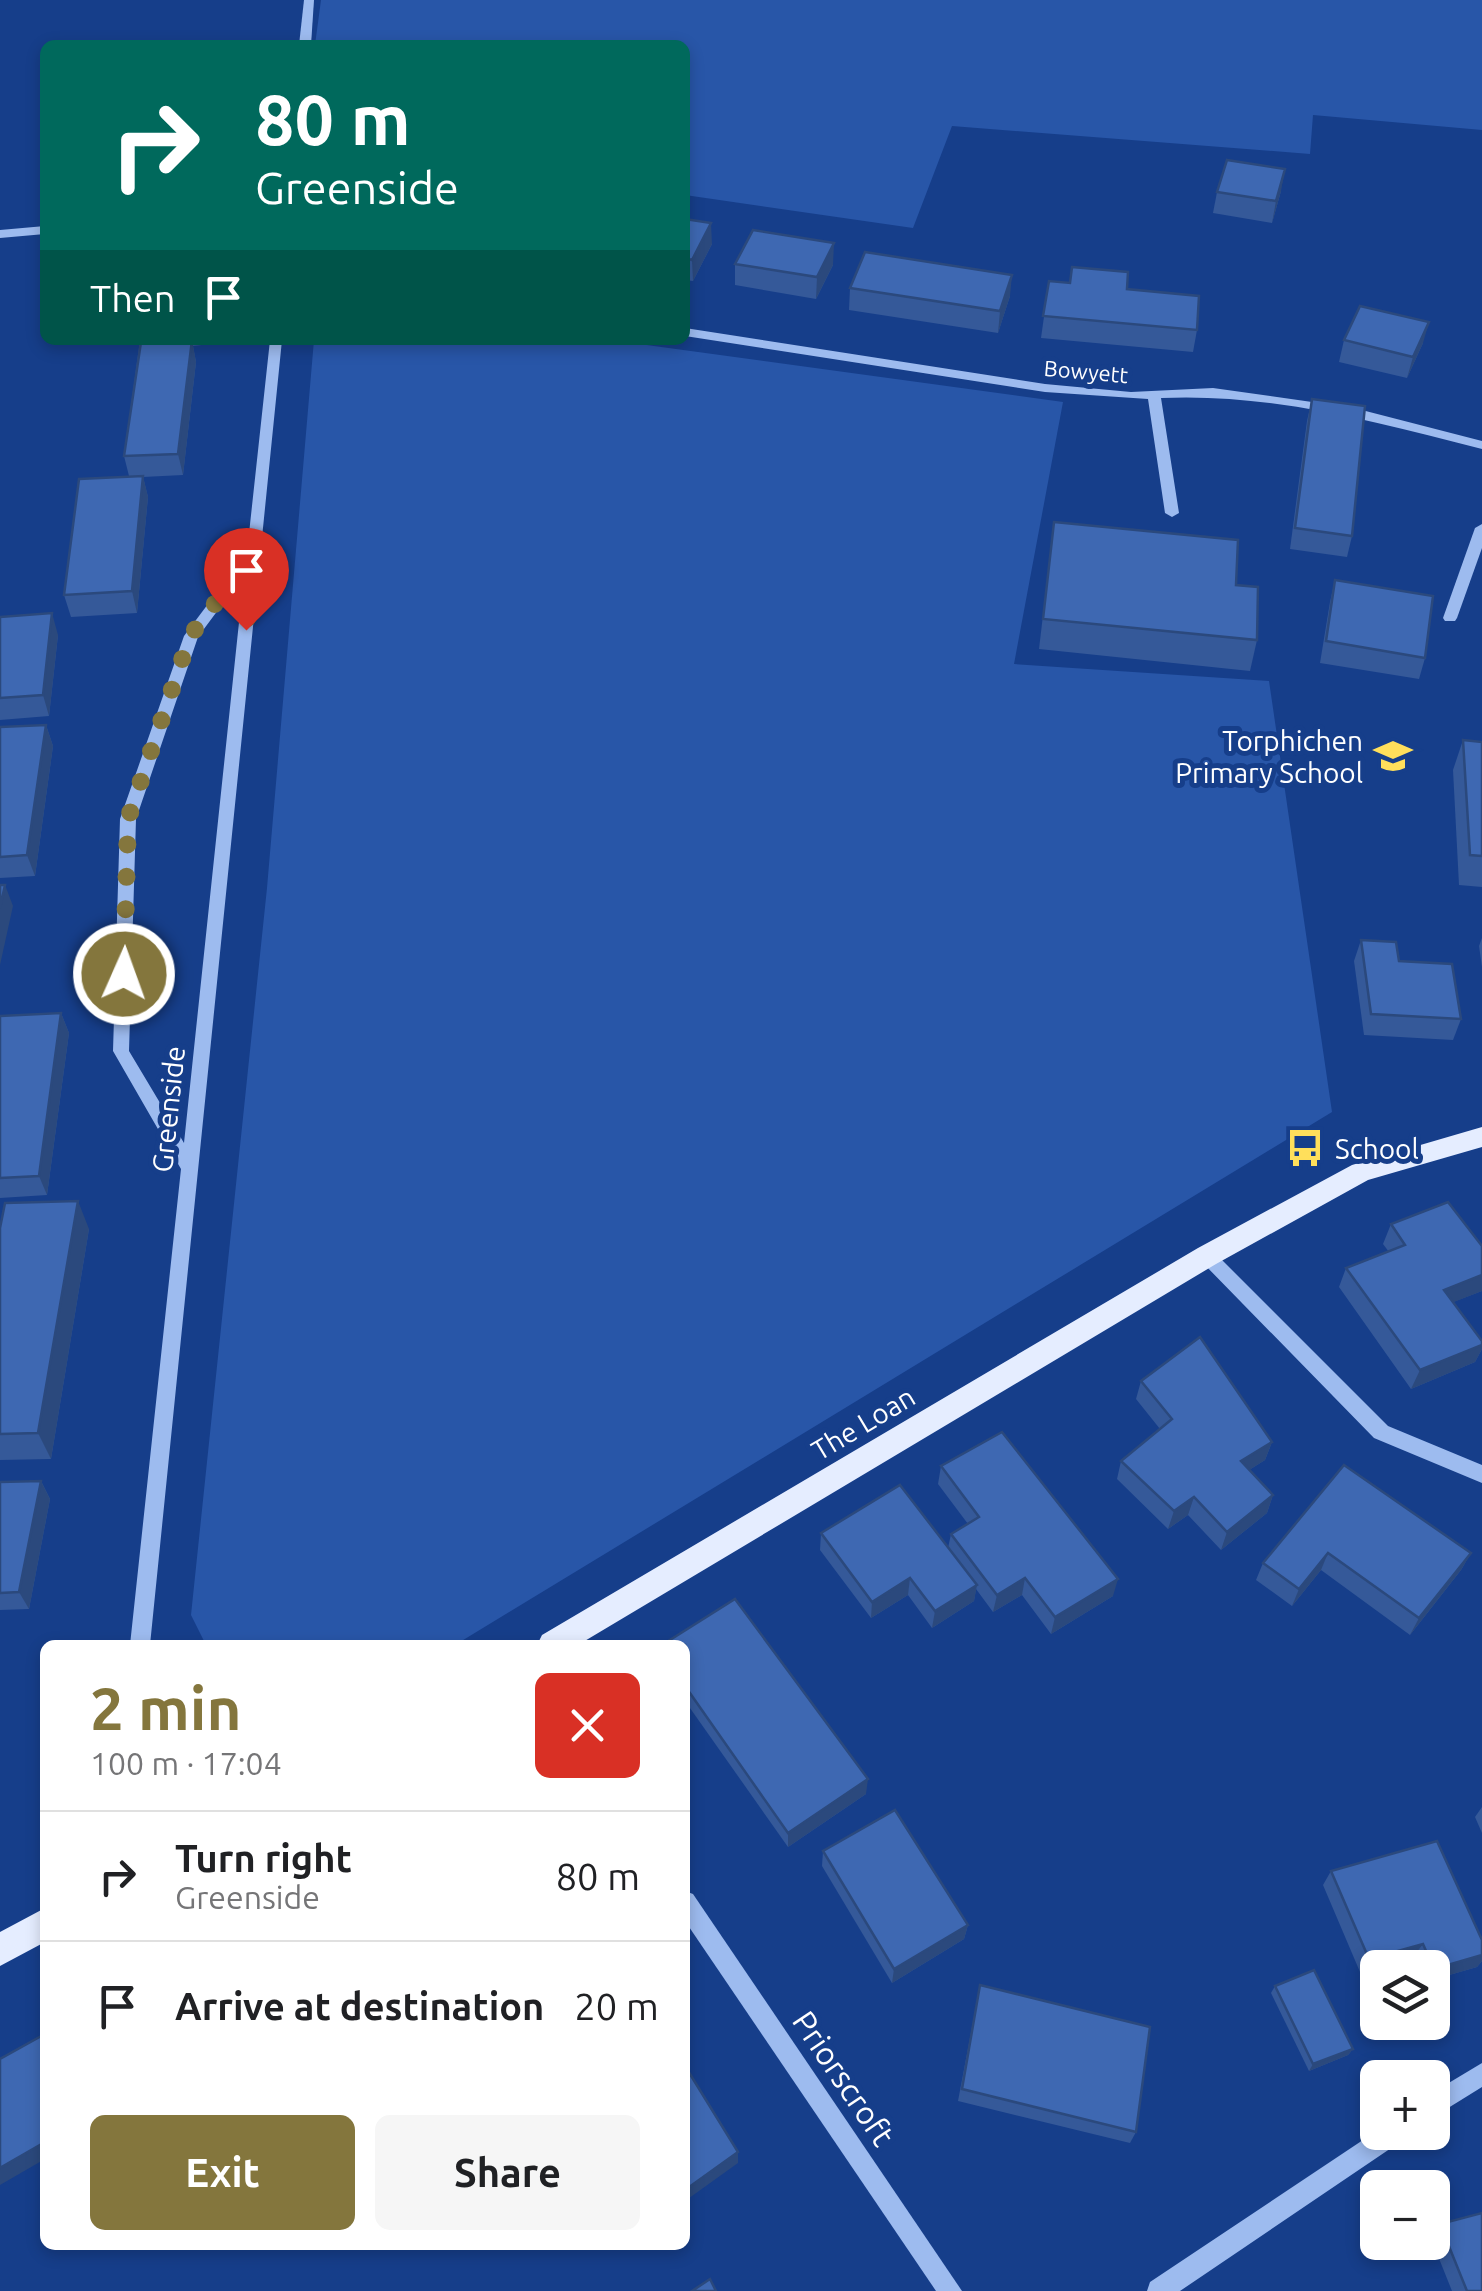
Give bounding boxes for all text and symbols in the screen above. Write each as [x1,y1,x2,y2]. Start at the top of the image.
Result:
icon: right [90,80,220,210]
text: 80 m [255,80,411,158]
text: Greenside [255,162,459,213]
icon: arrive [196,270,251,325]
text: Then [90,277,176,319]
street label: Bowyett [1043,355,1129,387]
pin [204,528,289,631]
icon: arrive [219,543,274,598]
place label: Torphichen Primary School [1175,725,1363,788]
school or university icon: Torphichen Primary School [1372,735,1414,777]
position arrow [72,922,176,1026]
street label: Greenside [146,1044,190,1174]
bus stop icon: School [1284,1127,1326,1169]
place label: School [1335,1133,1419,1164]
street label: The Loan [806,1380,920,1466]
button: close [535,1673,640,1778]
text: 2 min [90,1674,242,1741]
text: 100 m · 17:04 [90,1745,282,1781]
text: Turn right [175,1837,352,1879]
icon: right [90,1849,145,1904]
text: 80 m [556,1855,640,1897]
text: Greenside [175,1879,320,1915]
map controls [1360,1950,1450,2260]
button: layers [1360,1950,1450,2040]
icon: arrive [90,1979,145,2034]
text: Arrive at destination [175,1985,544,2027]
text: 20 m [574,1985,659,2027]
street label: Priorscroft [786,2004,902,2152]
button: + [1360,2060,1450,2150]
button: Exit [90,2115,355,2230]
button: Share [375,2115,640,2230]
button: − [1360,2170,1450,2260]

